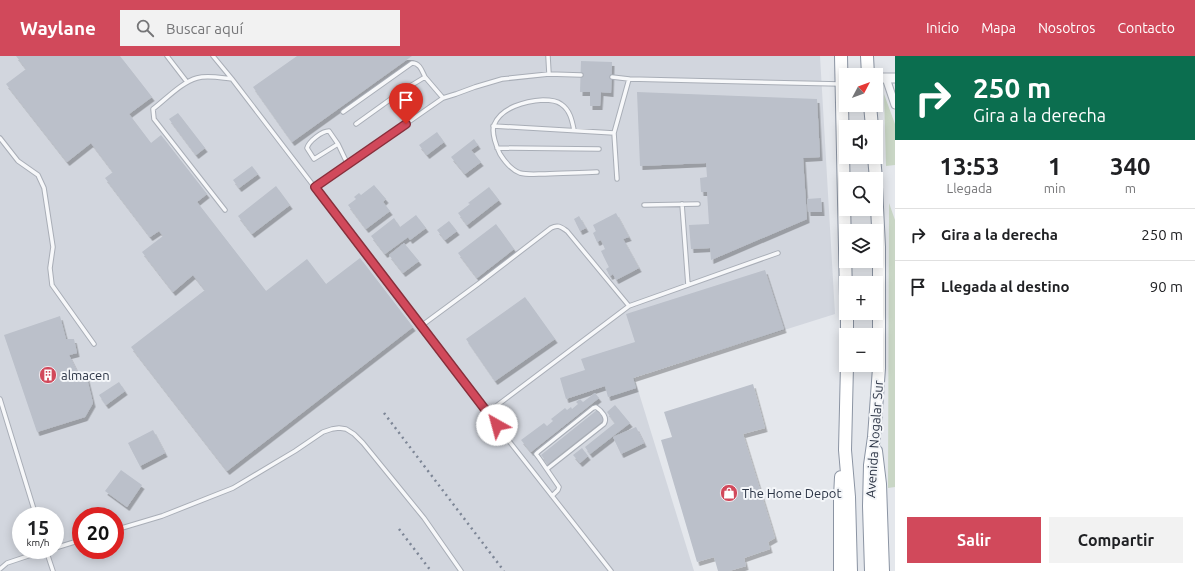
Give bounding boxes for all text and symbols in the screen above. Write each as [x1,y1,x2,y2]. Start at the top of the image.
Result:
search box [120,10,400,46]
text: Waylane [20,17,96,39]
icon: search [134,17,156,39]
text: Buscar aquí [166,20,243,37]
text: Inicio [926,20,959,36]
text: Mapa [981,20,1016,36]
text: Nosotros [1038,20,1095,36]
text: Contacto [1117,20,1175,36]
north arrow [839,68,883,112]
map controls [839,68,883,372]
icon: right [907,72,959,124]
text: 250 m [973,72,1051,103]
pin [389,83,423,124]
icon: arrive [395,89,417,111]
text: Gira a la derecha [973,105,1106,125]
button: sound [839,120,883,164]
text: 13:53 [939,153,999,180]
text: 1 [1048,153,1061,180]
text: 340 [1110,153,1151,180]
button: search [839,172,883,216]
text: Llegada [947,181,992,195]
text: min [1044,181,1066,195]
text: m [1125,181,1136,195]
button: layers [839,224,883,268]
icon: right [907,224,929,246]
text: Gira a la derecha [941,226,1058,243]
text: 250 m [1141,226,1183,243]
button: + [839,276,883,320]
icon: arrive [907,276,929,298]
text: Llegada al destino [941,278,1070,295]
text: 90 m [1150,278,1183,295]
button: − [839,328,883,372]
building icon: almacen [38,365,58,385]
place label: almacen [61,368,110,382]
street label: Avenida Nogalar Sur [863,380,885,498]
position arrow [476,404,518,446]
shop icon: The Home Depot [719,483,739,503]
place label: The Home Depot [742,486,842,500]
speed limit sign: 20 [72,507,124,559]
text: 15 [27,516,49,539]
button: Salir [907,517,1041,563]
button: Compartir [1049,517,1183,563]
text: km/h [26,537,50,548]

